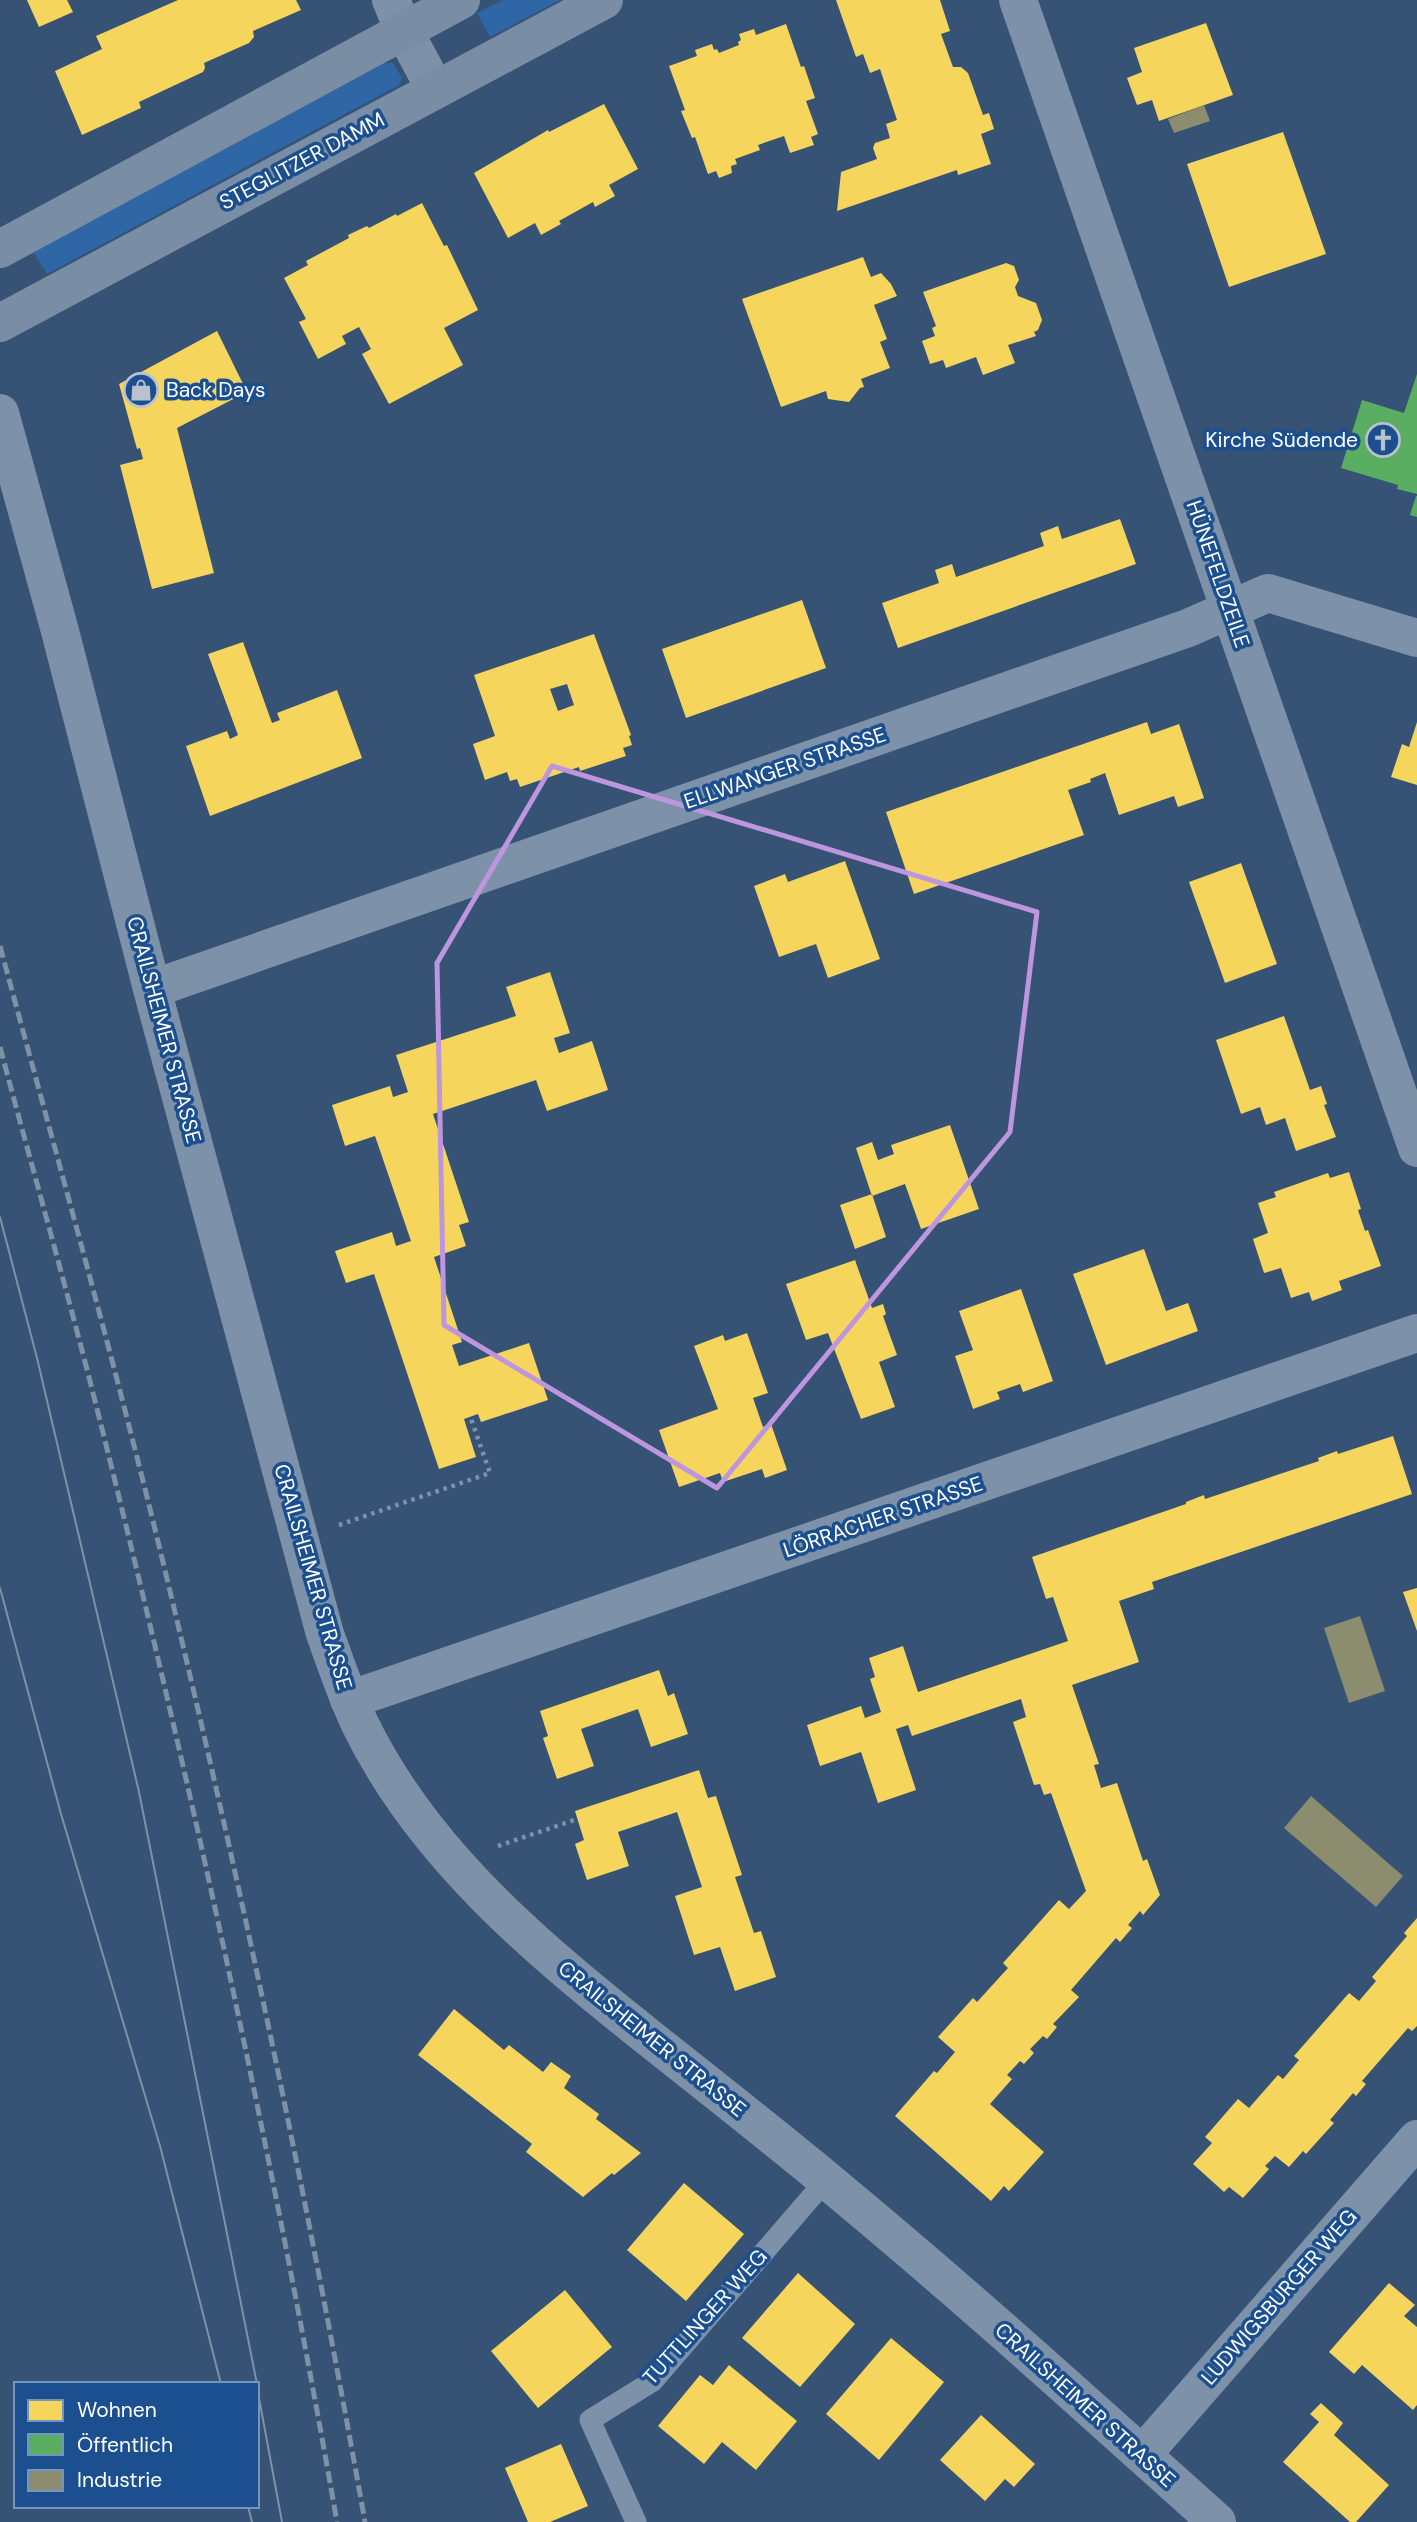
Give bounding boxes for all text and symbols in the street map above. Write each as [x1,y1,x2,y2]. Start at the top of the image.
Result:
street label: STEGLITZER DAMM [215,106,389,216]
shop icon: Back Days [122,371,160,409]
place label: Back Days [166,376,265,404]
church icon: Kirche Südende [1364,421,1402,459]
place label: Kirche Südende [1205,426,1358,454]
street label: HÜNEFELDZEILE [1180,497,1256,651]
street label: ELLWANGER STRASSE [680,720,890,816]
street label: CRAILSHEIMER STRASSE [120,913,208,1147]
street label: CRAILSHEIMER STRASSE [267,1461,359,1693]
street label: LÖRRACHER STRASSE [779,1470,987,1564]
street label: CRAILSHEIMER STRASSE [552,1955,752,2123]
street label: LUDWIGSBURGER WEG [1195,2203,1363,2391]
street label: TUTTLINGER WEG [637,2243,773,2391]
street label: CRAILSHEIMER STRASSE [989,2316,1181,2494]
legend [14,2382,259,2508]
text: Wohnen [77,2396,157,2424]
text: Öffentlich [77,2431,173,2459]
text: Industrie [77,2466,162,2494]

